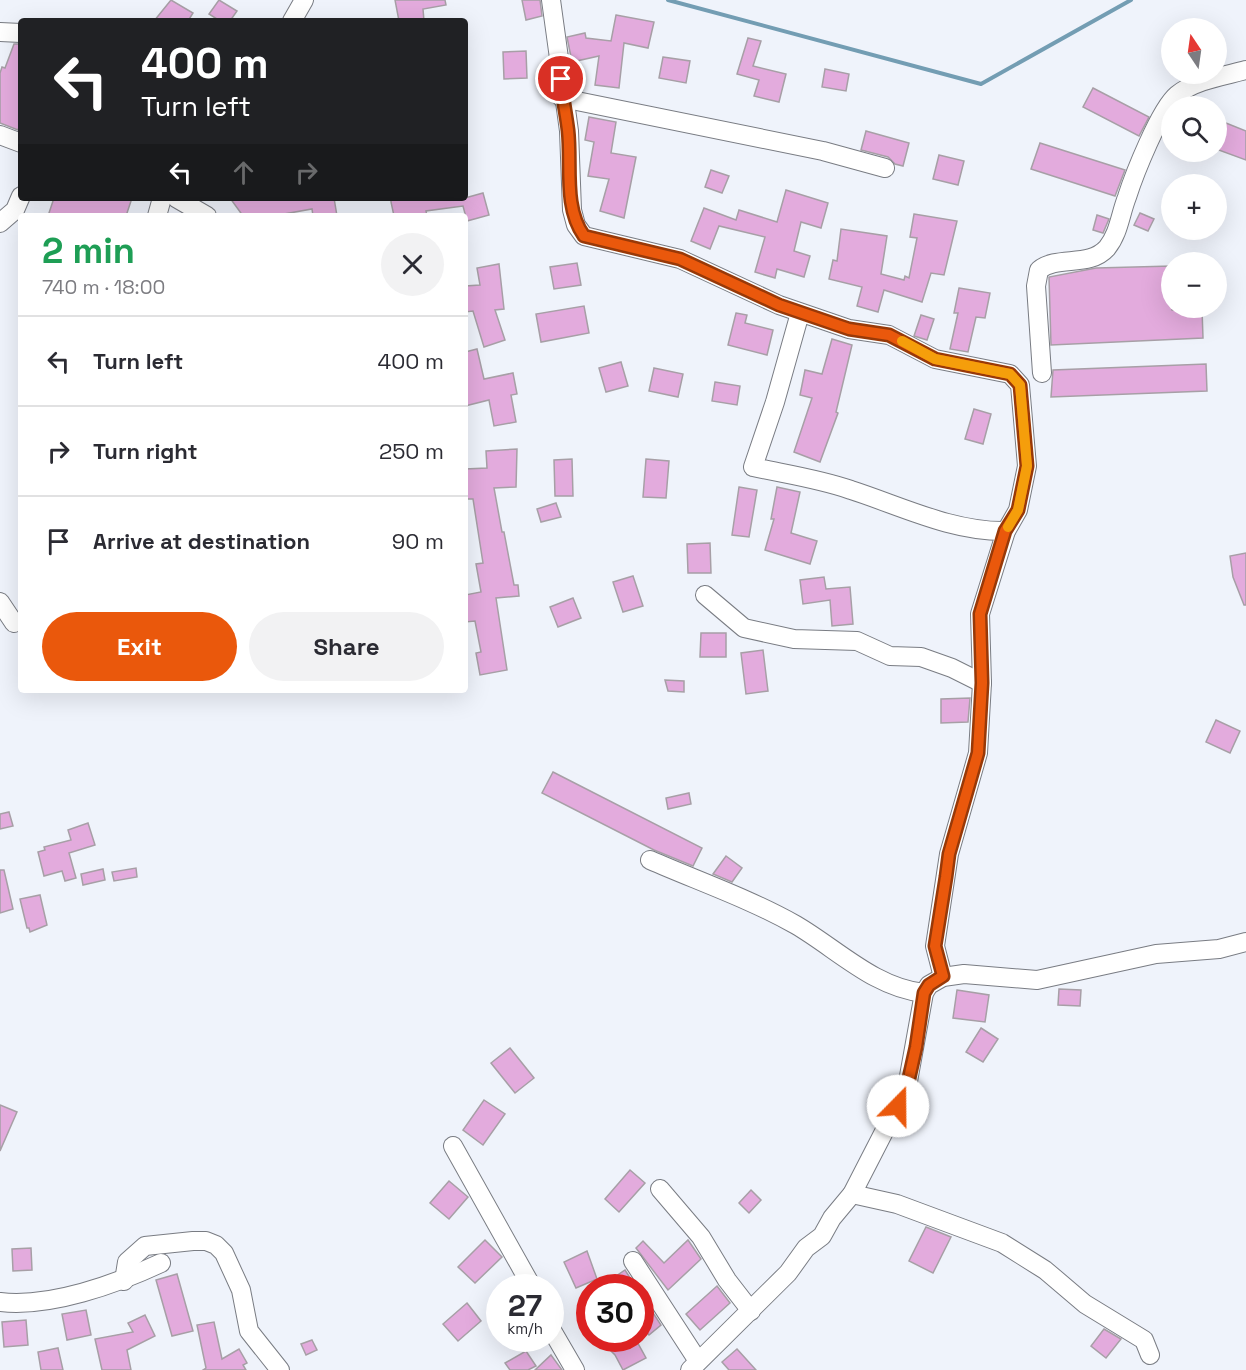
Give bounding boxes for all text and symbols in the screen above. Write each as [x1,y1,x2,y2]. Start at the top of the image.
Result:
north arrow [1161,18,1227,84]
map controls [1161,18,1227,318]
text: 400 m [141,37,269,90]
icon: left [42,42,120,120]
pin [535,53,586,104]
icon: arrive [544,62,577,95]
text: Turn left [141,89,251,124]
button: search [1161,96,1227,162]
icon: left [164,156,197,189]
icon: ahead [227,156,260,189]
icon: right [290,156,323,189]
button: + [1161,174,1227,240]
text: 2 min [42,228,135,274]
button: close [381,233,444,296]
button: − [1161,252,1227,318]
text: 740 m · 18:00 [42,274,165,300]
icon: left [42,345,75,378]
text: Turn left [93,347,183,375]
text: 400 m [377,347,444,375]
icon: right [42,435,75,468]
text: Turn right [93,437,198,465]
text: 250 m [379,437,444,465]
icon: arrive [42,525,75,558]
text: Arrive at destination [93,527,310,555]
text: 90 m [392,527,444,555]
button: Exit [42,612,237,681]
button: Share [249,612,444,681]
position arrow [866,1074,930,1138]
speed limit sign: 30 [576,1274,654,1352]
text: 27 [508,1286,542,1325]
text: km/h [507,1319,543,1338]

